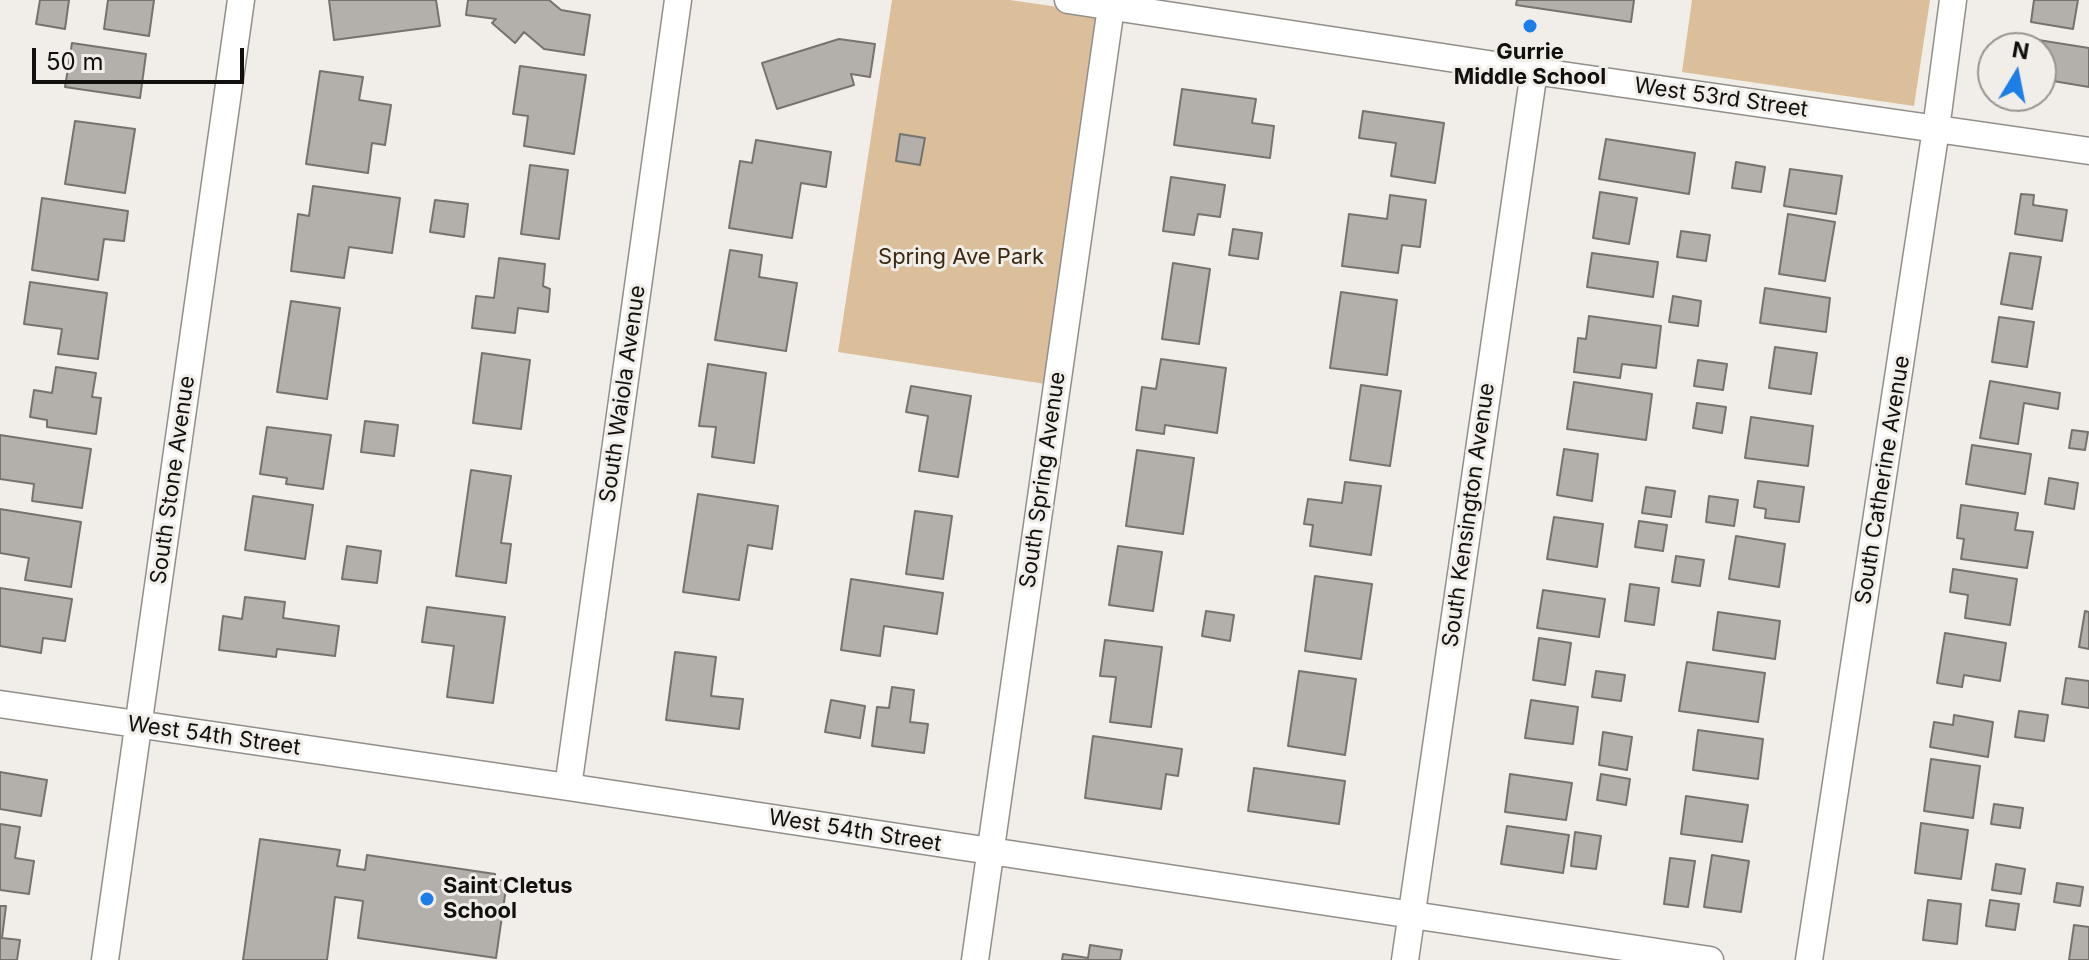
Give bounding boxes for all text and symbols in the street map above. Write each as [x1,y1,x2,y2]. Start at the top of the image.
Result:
marker: Gurrie Middle School [1521,17,1539,35]
scale bar [36,32,248,82]
north arrow [1977,32,2057,112]
text: N [2010,36,2031,65]
place label: Gurrie Middle School [1454,39,1606,90]
text: 50 m [46,47,104,76]
street label: West 53rd Street [1633,73,1809,123]
park label: Spring Ave Park [878,244,1044,270]
street label: South Waiola Avenue [595,284,651,504]
street label: South Catherine Avenue [1850,354,1916,606]
street label: South Spring Avenue [1015,370,1071,590]
street label: South Stone Avenue [145,374,201,586]
street label: South Kensington Avenue [1437,381,1501,649]
street label: West 54th Street [126,711,302,761]
street label: West 54th Street [767,804,943,858]
place label: Saint Cletus School [443,873,573,924]
marker: Saint Cletus School [418,890,436,908]

